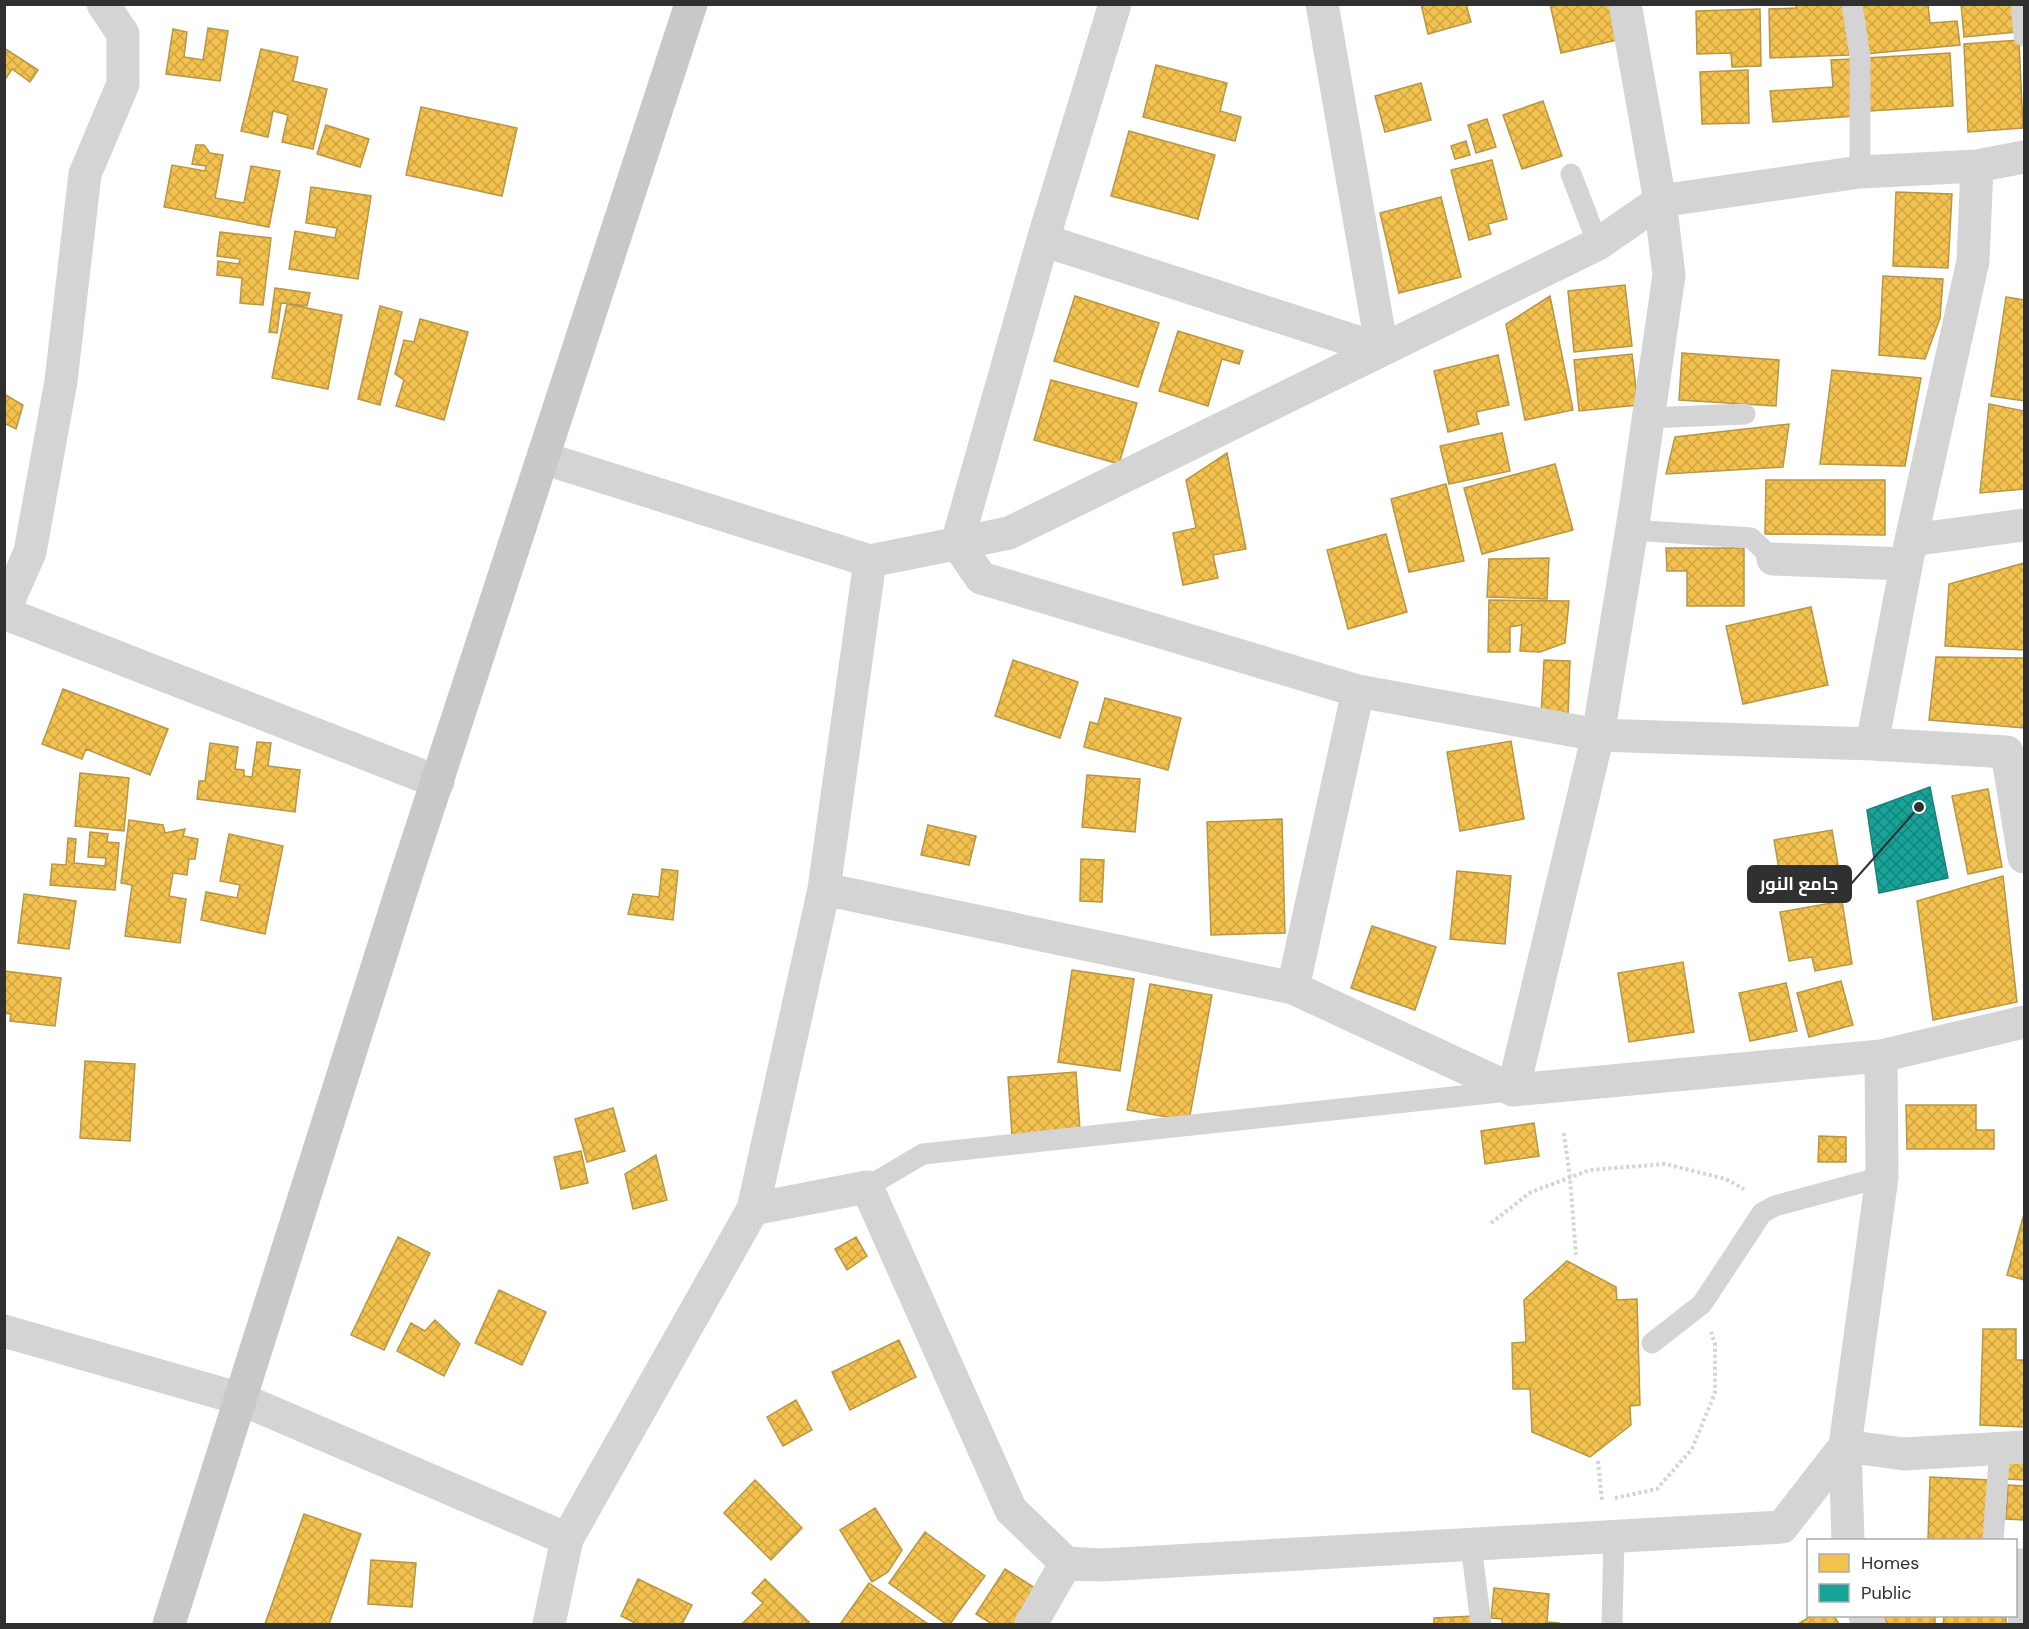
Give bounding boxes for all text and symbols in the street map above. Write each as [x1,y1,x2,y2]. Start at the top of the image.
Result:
callout: جامع النور [1748,866,1851,902]
text: جامع النور [1758,872,1839,896]
legend [1807,1539,2017,1617]
text: Homes [1861,1551,1919,1575]
text: Public [1861,1581,1912,1605]

